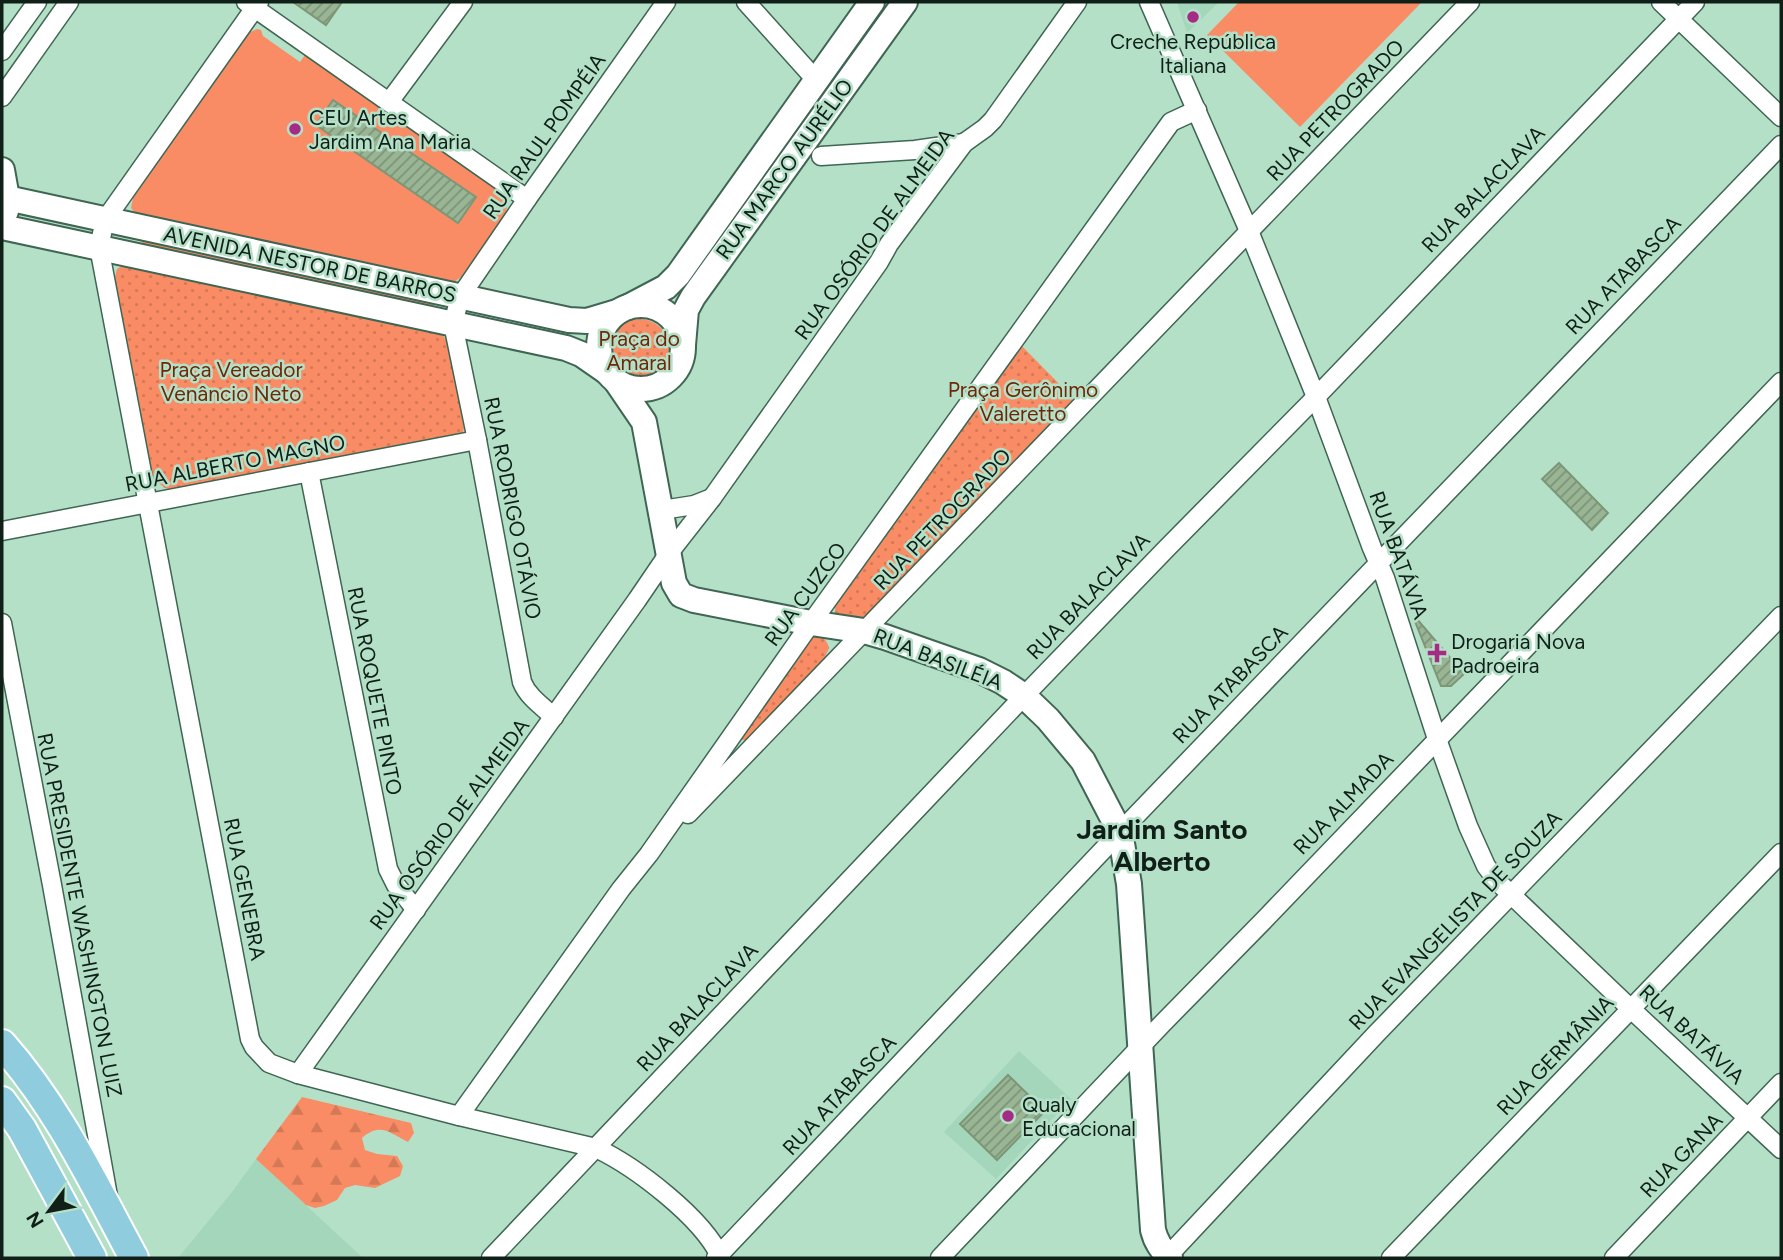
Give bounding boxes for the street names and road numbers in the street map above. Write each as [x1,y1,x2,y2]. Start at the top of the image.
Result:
street label: RUA PETROGRADO [1261,34,1409,186]
street label: RUA RAUL POMPÉIA [477,48,611,224]
street label: RUA MARCO AURÉLIO [710,74,858,264]
street label: RUA BALACLAVA [1416,120,1550,258]
street label: RUA OSÓRIO DE ALMEIDA [789,124,959,344]
street label: RUA ATABASCA [1560,211,1686,339]
street label: AVENIDA NESTOR DE BARROS [161,221,459,307]
street label: RUA RODRIGO OTÁVIO [479,395,547,621]
street label: RUA ALBERTO MAGNO [123,429,347,497]
street label: RUA PETROGRADO [868,443,1016,595]
street label: RUA BATÁVIA [1364,488,1434,622]
street label: RUA BALACLAVA [1021,527,1155,665]
street label: RUA CUZCO [759,537,851,651]
street label: RUA ROQUETE PINTO [343,585,407,797]
street label: RUA ATABASCA [1167,620,1293,748]
street label: RUA BASILÉIA [870,623,1006,695]
street label: RUA OSÓRIO DE ALMEIDA [364,714,534,934]
street label: RUA PRESIDENTE WASHINGTON LUIZ [32,731,128,1099]
street label: RUA ALMADA [1288,746,1398,860]
street label: RUA EVANGELISTA DE SOUZA [1343,805,1567,1035]
street label: RUA GENEBRA [219,816,271,962]
street label: RUA BALACLAVA [631,938,763,1076]
street label: RUA BATÁVIA [1634,979,1750,1089]
street label: RUA GERMÂNIA [1491,990,1619,1120]
street label: RUA ATABASCA [777,1030,901,1160]
street label: RUA GANA [1635,1108,1727,1202]

